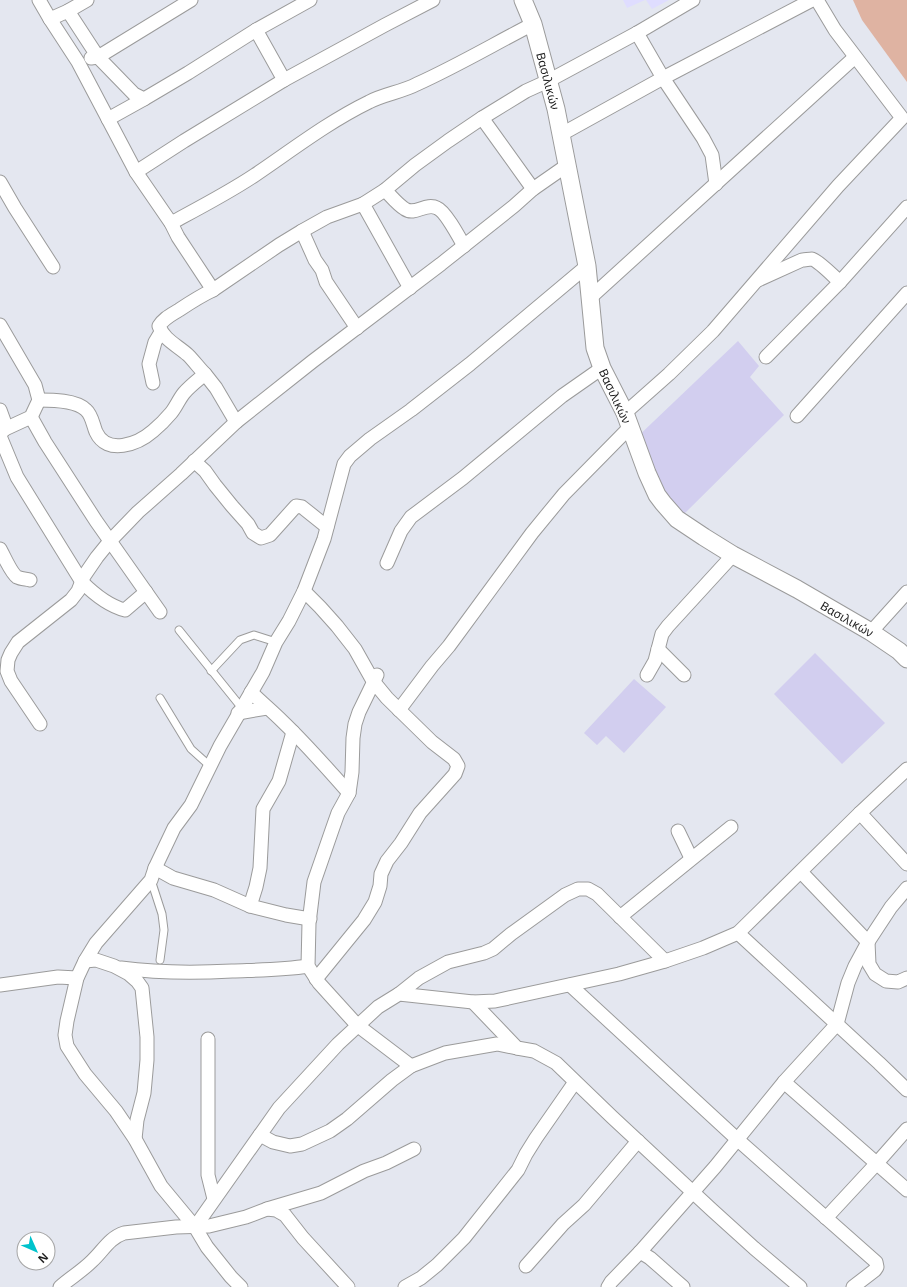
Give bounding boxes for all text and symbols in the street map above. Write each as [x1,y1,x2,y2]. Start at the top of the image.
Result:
street label: Βασιλικών [532,50,564,112]
street label: Βασιλικών [595,366,635,426]
street label: Βασιλικών [817,597,877,641]
north arrow [16,1231,56,1271]
text: N [35,1250,52,1267]

